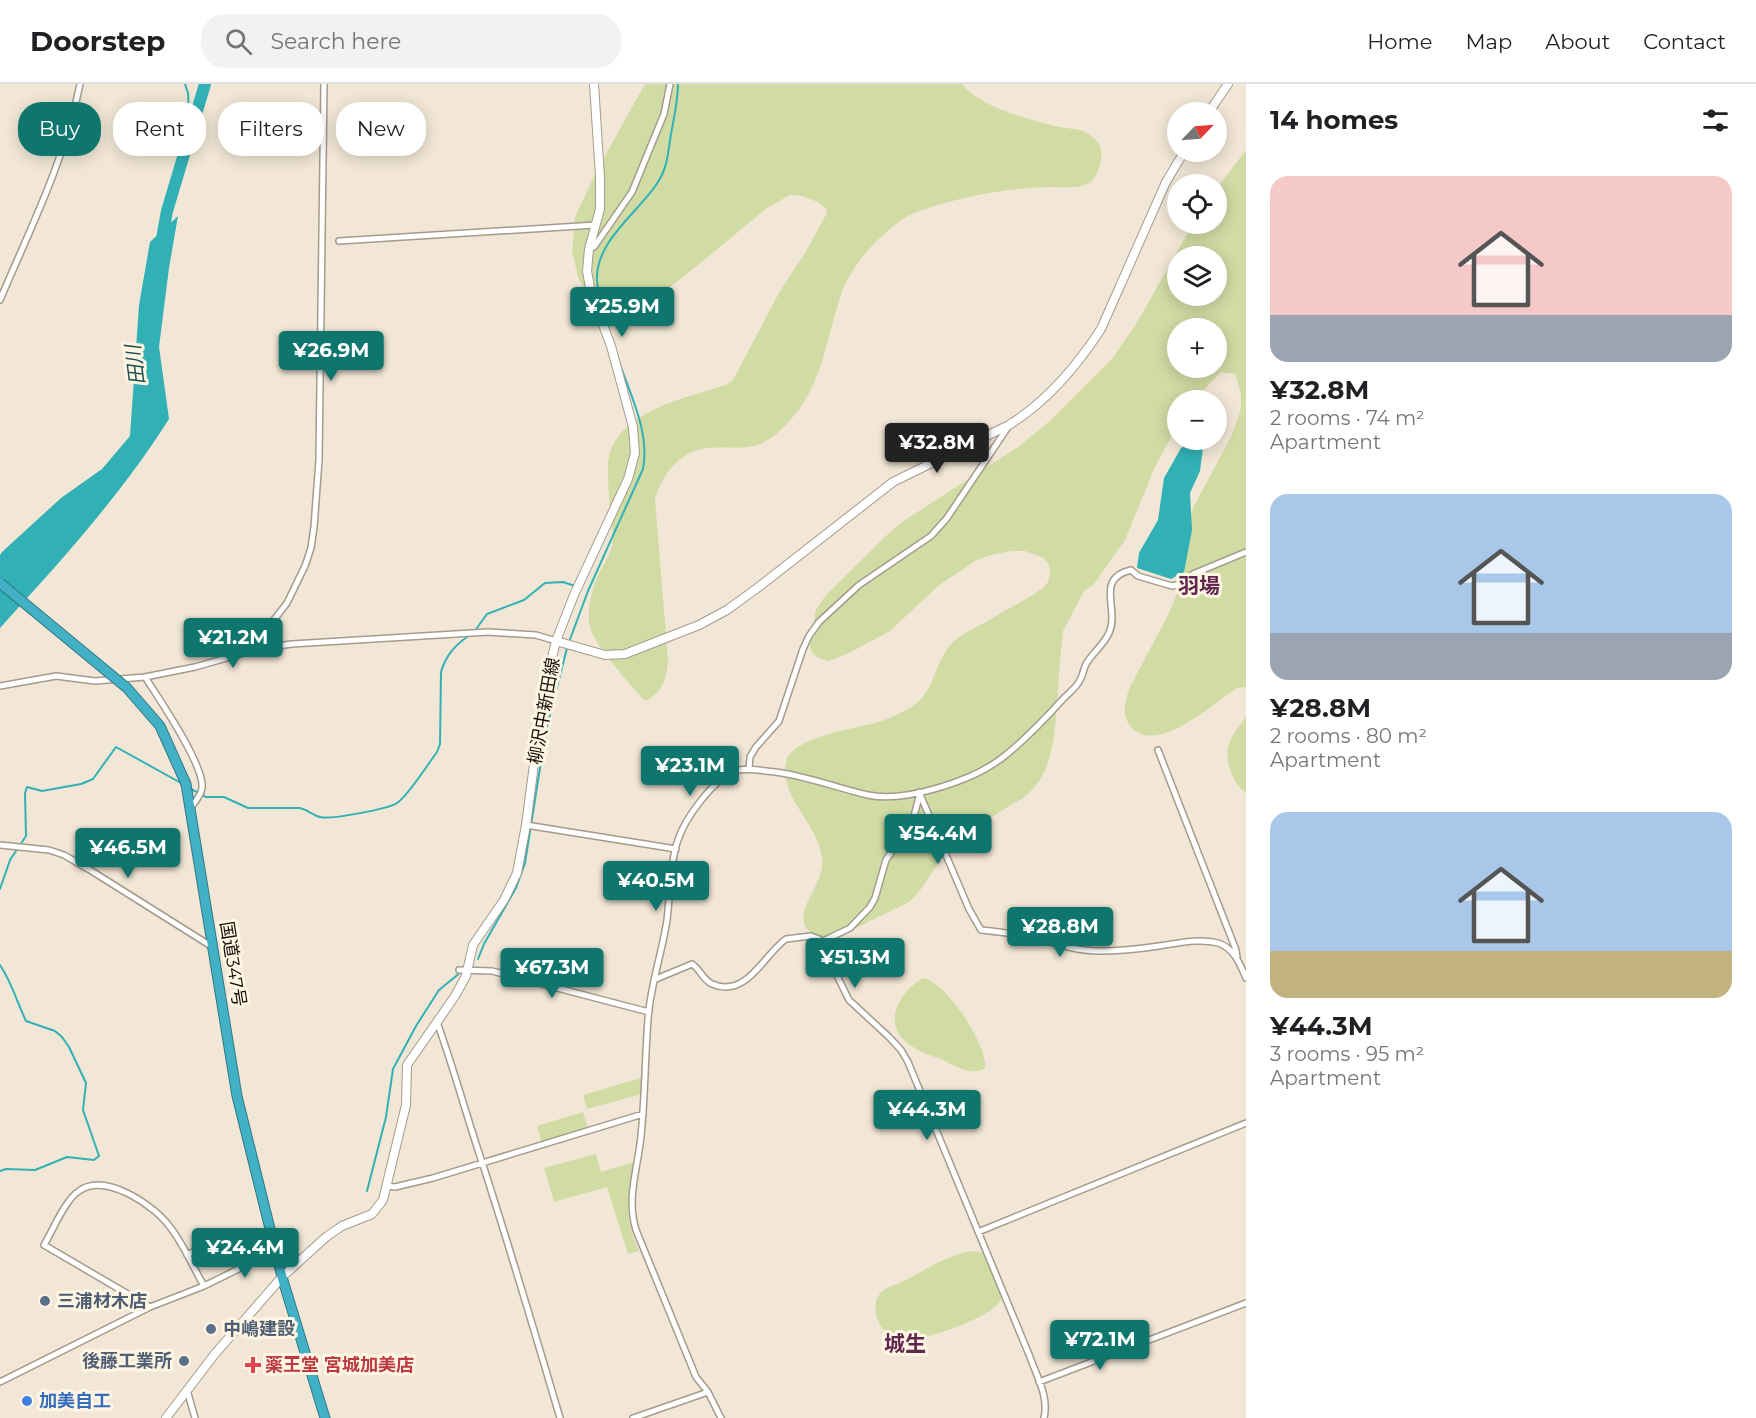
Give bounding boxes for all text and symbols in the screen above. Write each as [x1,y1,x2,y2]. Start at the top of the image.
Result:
search box [201,14,621,68]
text: Doorstep [30,24,165,58]
icon: search [222,25,255,58]
text: Search here [270,28,401,55]
text: Home [1367,29,1432,54]
text: Map [1465,29,1512,54]
text: About [1545,29,1610,54]
text: Contact [1643,29,1726,54]
chip: Buy [18,102,101,156]
chip: Rent [113,102,206,156]
chip: Filters [218,102,324,156]
chip: New [336,102,426,156]
north arrow [1167,102,1227,162]
map controls [1167,102,1227,450]
text: 14 homes [1270,104,1398,136]
icon: filters [1699,104,1732,137]
button: locate [1167,174,1227,234]
icon: home [1447,215,1555,323]
button: layers [1167,246,1227,306]
pin: ¥25.9M [573,287,671,338]
text: ¥25.9M [584,294,660,318]
button: + [1167,318,1227,378]
pin: ¥26.9M [282,331,380,382]
text: ¥26.9M [293,338,369,362]
water label: 田川 [120,342,149,386]
text: ¥32.8M [1270,374,1369,406]
button: − [1167,390,1227,450]
text: 2 rooms · 74 m² [1270,406,1425,430]
pin: ¥32.8M [888,423,986,474]
text: ¥32.8M [899,430,975,454]
text: Apartment [1270,430,1381,454]
icon: home [1447,533,1555,641]
district label: 羽場 [1178,573,1220,598]
pin: ¥21.2M [184,618,282,669]
text: ¥21.2M [198,625,268,649]
street label: 柳沢中新田線 [524,656,564,766]
text: ¥28.8M [1270,692,1371,724]
text: 2 rooms · 80 m² [1270,724,1427,748]
pin: ¥23.1M [641,746,739,797]
text: Apartment [1270,748,1381,772]
text: ¥23.1M [655,753,725,777]
pin: ¥54.4M [889,814,987,865]
text: ¥54.4M [899,821,977,845]
pin: ¥46.5M [79,828,177,879]
text: ¥46.5M [89,835,167,859]
icon: home [1447,851,1555,959]
pin: ¥40.5M [607,861,705,912]
text: ¥40.5M [617,868,695,892]
pin: ¥28.8M [1011,907,1109,958]
text: ¥28.8M [1021,914,1099,938]
street label: 国道347号 [215,920,251,1008]
pin: ¥51.3M [806,938,904,989]
text: ¥51.3M [820,945,890,969]
pin: ¥67.3M [503,948,601,999]
text: ¥67.3M [515,955,589,979]
text: ¥44.3M [1270,1010,1373,1042]
text: 3 rooms · 95 m² [1270,1042,1424,1066]
text: Apartment [1270,1066,1381,1090]
pin: ¥44.3M [878,1090,976,1141]
text: ¥44.3M [888,1097,966,1121]
pin: ¥24.4M [196,1228,294,1279]
text: ¥24.4M [206,1235,284,1259]
place label: 三浦材木店 [57,1290,147,1312]
marker: 三浦材木店 [38,1294,52,1308]
place label: 中嶋建設 [223,1318,295,1340]
pin: ¥72.1M [1051,1320,1149,1371]
marker: 中嶋建設 [204,1322,218,1336]
text: ¥72.1M [1064,1327,1136,1351]
district label: 城生 [884,1331,926,1356]
place label: 後藤工業所 [82,1350,172,1372]
marker: 後藤工業所 [177,1354,191,1368]
place label: 薬王堂 宮城加美店 [265,1354,414,1376]
marker: 薬王堂 宮城加美店 [246,1358,260,1372]
place label: 加美自工 [39,1390,111,1412]
marker: 加美自工 [20,1394,34,1408]

